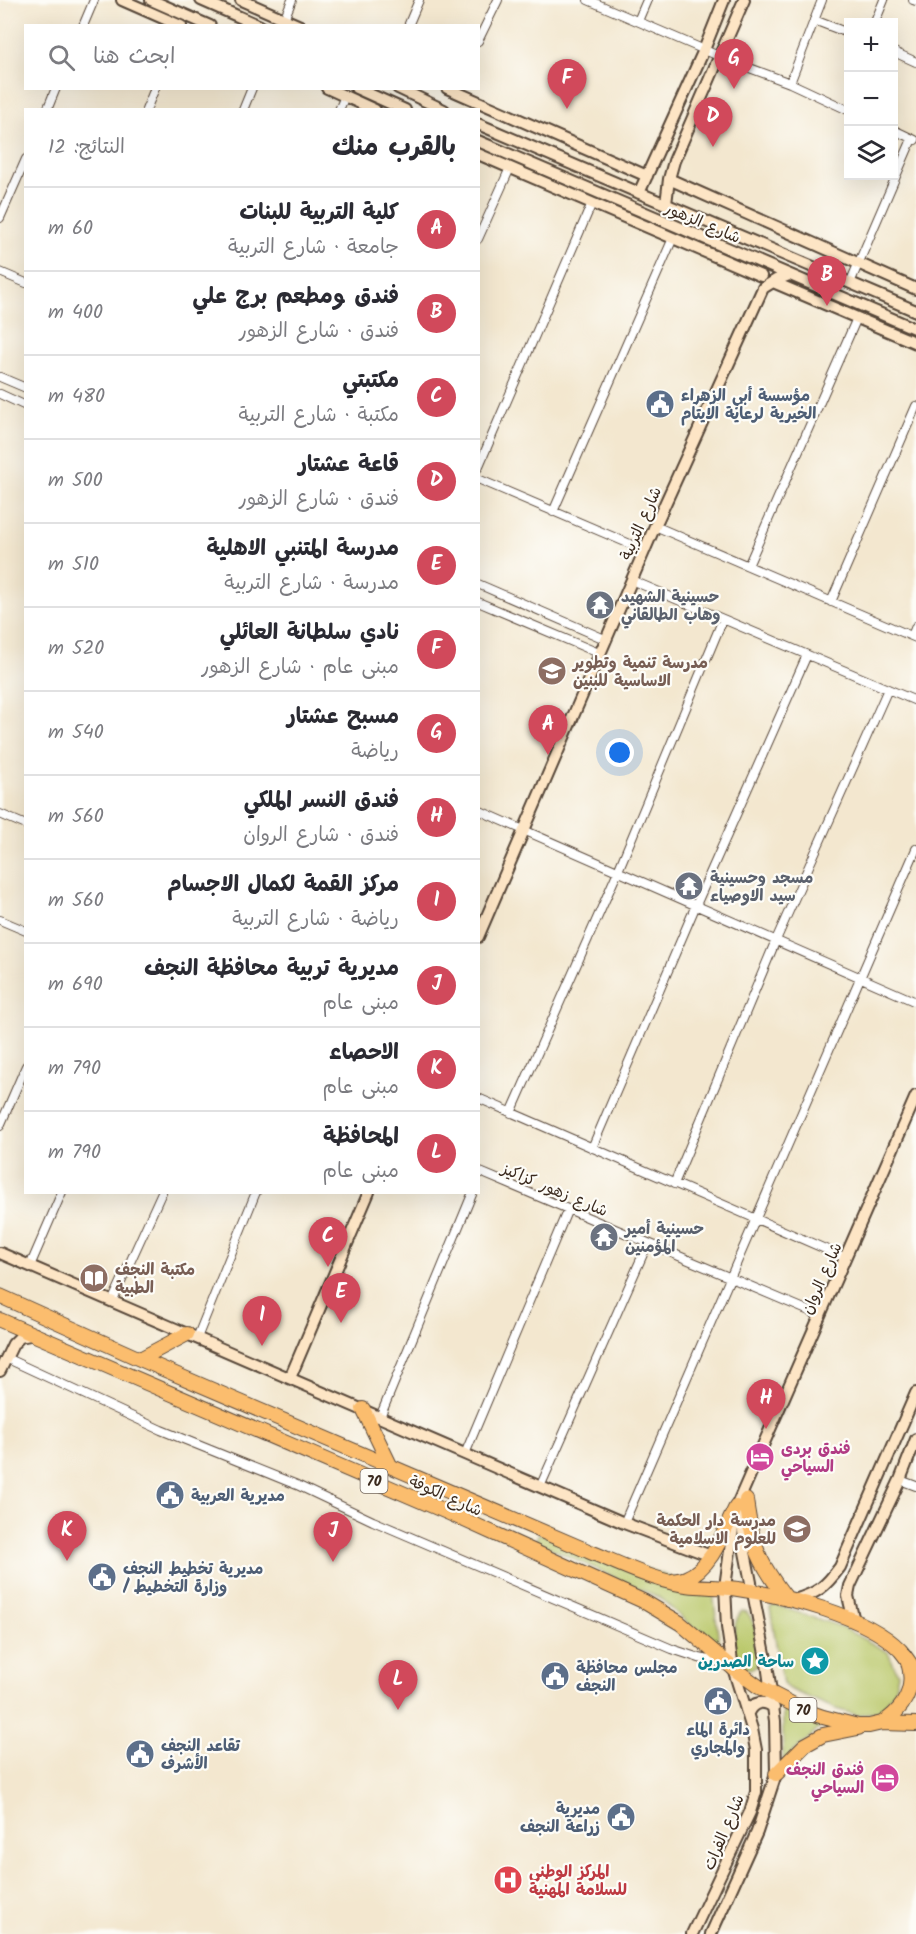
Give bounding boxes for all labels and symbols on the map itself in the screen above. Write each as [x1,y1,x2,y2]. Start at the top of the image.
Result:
pin: G [714,40,754,89]
pin: F [548,60,586,109]
pin: D [694,98,732,147]
street label: شارع الزهور [660,196,744,251]
pin: B [808,256,846,306]
place label: مؤسسة أبي الزهراء الخيرية لرعاية الايتام [681,384,816,427]
public building icon: مؤسسة أبي الزهراء الخيرية لرعاية الايتام [644,388,676,420]
street label: شارع التربية [614,483,669,565]
place label: حسينية الشهيد وهاب الطالقاني [621,585,721,629]
temple icon: حسينية الشهيد وهاب الطالقاني [584,589,616,621]
place label: مدرسة تنمية وتطوير الاساسية للبنين [571,651,708,694]
school or university icon: مدرسة تنمية وتطوير الاساسية للبنين [536,655,568,687]
pin: A [528,706,568,755]
your location [605,738,634,767]
place label: مسجد وحسينية سيد الاوصياء [710,866,813,909]
temple icon: مسجد وحسينية سيد الاوصياء [673,870,705,902]
street label: شارع زهور كزاكيز [495,1156,612,1224]
place label: حسينية أمير المؤمنين [623,1217,704,1260]
pin: C [308,1218,348,1267]
temple icon: حسينية أمير المؤمنين [588,1221,620,1253]
street label: شارع الروان [795,1238,849,1319]
place label: مكتبة النجف الطبية [115,1258,195,1301]
library icon: مكتبة النجف الطبية [78,1262,110,1294]
pin: E [322,1274,360,1323]
pin: I [242,1296,282,1346]
pin: H [746,1380,786,1429]
place label: فندق بردى السياحي [781,1437,850,1481]
hotel icon: فندق بردى السياحي [744,1441,776,1473]
road number: 70 [360,1469,388,1493]
street label: شارع الكوفة [405,1469,486,1524]
public building icon: مديرية العربية [154,1479,186,1511]
place label: مديرية العربية [191,1484,285,1509]
place label: مدرسة دار الحكمة للعلوم الاسلامية [656,1509,776,1552]
pin: K [48,1512,86,1561]
pin: J [314,1512,352,1562]
school or university icon: مدرسة دار الحكمة للعلوم الاسلامية [781,1513,813,1545]
place label: مديرية تخطيط النجف / وزارة التخطيط [122,1557,263,1600]
public building icon: مديرية تخطيط النجف / وزارة التخطيط [86,1561,118,1593]
place icon: ساحة الصدرين [799,1645,831,1677]
place label: ساحة الصدرين [698,1650,794,1675]
place label: مجلس محافظة النجف [576,1656,678,1699]
pin: L [378,1660,418,1710]
public building icon: مجلس محافظة النجف [539,1660,571,1692]
public building icon: دائرة الماء والمجاري [702,1685,734,1717]
road number: 70 [790,1698,816,1722]
place label: دائرة الماء والمجاري [686,1718,750,1761]
place label: تقاعد النجف الأشرف [161,1734,241,1777]
public building icon: تقاعد النجف الأشرف [124,1738,156,1770]
place label: فندق النجف السياحي [786,1758,864,1802]
hotel icon: فندق النجف السياحي [869,1762,901,1794]
street label: شارع الفرات [697,1791,752,1874]
place label: مديرية زراعة النجف [520,1797,600,1840]
public building icon: مديرية زراعة النجف [605,1801,637,1833]
place label: المركز الوطني للسلامة المهنية [529,1860,627,1903]
hospital icon: المركز الوطني للسلامة المهنية [492,1864,524,1896]

